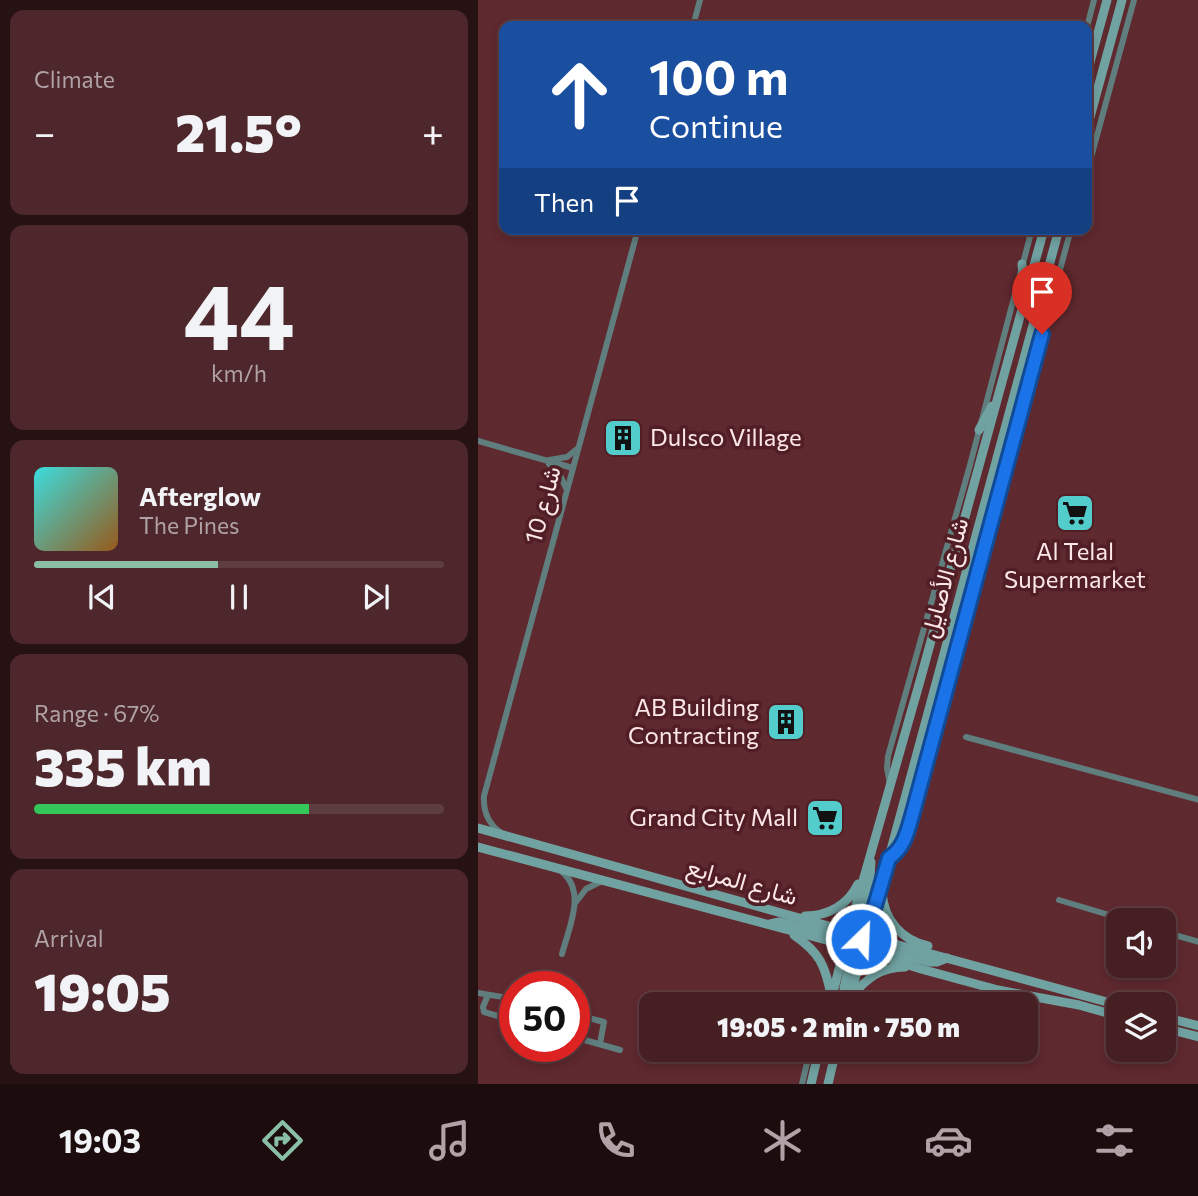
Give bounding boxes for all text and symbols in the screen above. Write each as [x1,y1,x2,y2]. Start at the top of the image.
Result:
text: 100 m [649,45,788,105]
icon: ahead [534,49,625,140]
text: Climate [34,65,115,93]
text: 21.5° [175,99,302,163]
text: Continue [649,105,783,145]
text: − [34,108,56,155]
text: + [422,108,444,155]
icon: arrive [608,182,646,220]
text: Then [534,186,594,217]
text: 44 [183,257,295,369]
pin [1012,262,1072,334]
icon: arrive [1023,273,1061,311]
text: km/h [211,359,267,387]
building icon: Dulsco Village [602,417,644,459]
place label: Dulsco Village [650,422,802,451]
street label: شارع 10 [517,463,569,547]
text: Afterglow [139,480,261,511]
supermarket icon: Al Telal Supermarket [1054,492,1096,534]
text: The Pines [139,511,240,539]
street label: شارع الأصايل [914,515,976,641]
place label: Al Telal Supermarket [1004,536,1146,593]
icon: previous [83,578,121,616]
icon: pause [220,578,258,616]
icon: next [357,578,395,616]
place label: AB Building Contracting [628,692,759,749]
text: Range · 67% [34,699,159,727]
building icon: AB Building Contracting [765,701,807,743]
text: 335 km [34,733,212,797]
supermarket icon: Grand City Mall [804,797,846,839]
place label: Grand City Mall [629,802,798,831]
street label: شارع المرابع [683,851,801,914]
position arrow [824,902,898,976]
map controls [1106,908,1176,1062]
button: sound [1106,908,1176,978]
text: Arrival [34,924,104,952]
text: 19:05 [34,958,171,1022]
speed limit sign: 50 [499,971,590,1062]
button: layers [1106,992,1176,1062]
text: 19:05 · 2 min · 750 m [717,1011,960,1042]
icon: directions [258,1116,307,1165]
icon: music [425,1116,474,1165]
icon: phone [591,1116,640,1165]
icon: climate [758,1116,807,1165]
icon: car [924,1116,973,1165]
icon: filters [1090,1116,1139,1165]
text: 19:03 [59,1120,141,1160]

